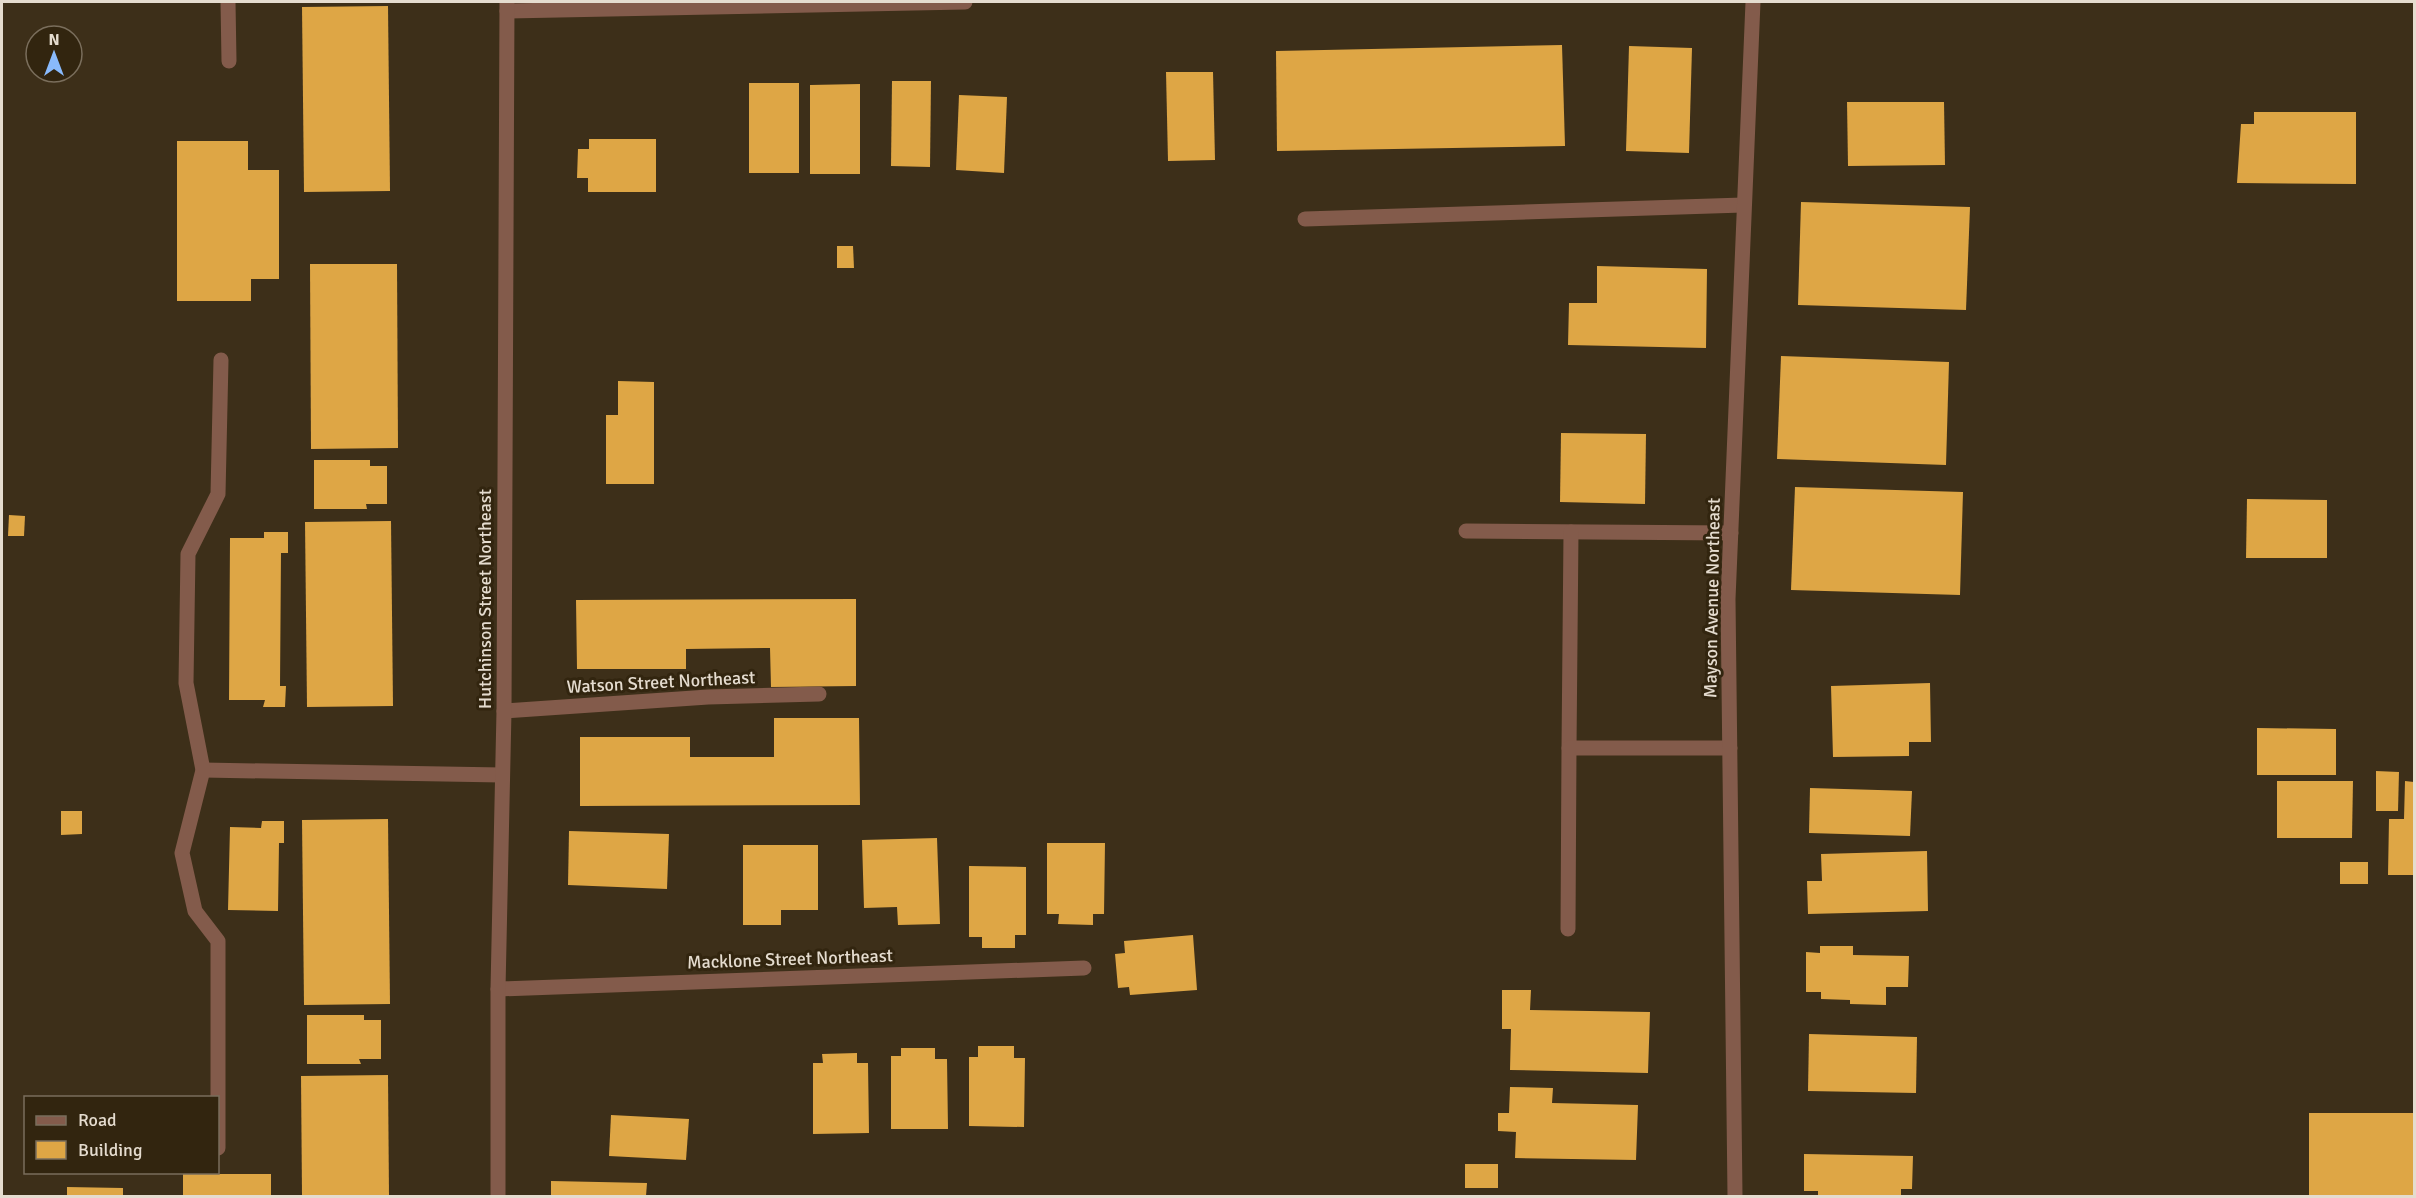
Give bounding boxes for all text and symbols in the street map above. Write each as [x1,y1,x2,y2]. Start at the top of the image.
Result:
north arrow [24,24,84,84]
text: N [48,30,60,50]
street label: Hutchinson Street Northeast [474,489,496,709]
street label: Mayson Avenue Northeast [1699,498,1725,698]
street label: Watson Street Northeast [566,666,756,698]
street label: Macklone Street Northeast [687,944,893,974]
legend [24,1096,219,1174]
text: Road [78,1109,117,1131]
text: Building [78,1139,142,1161]

